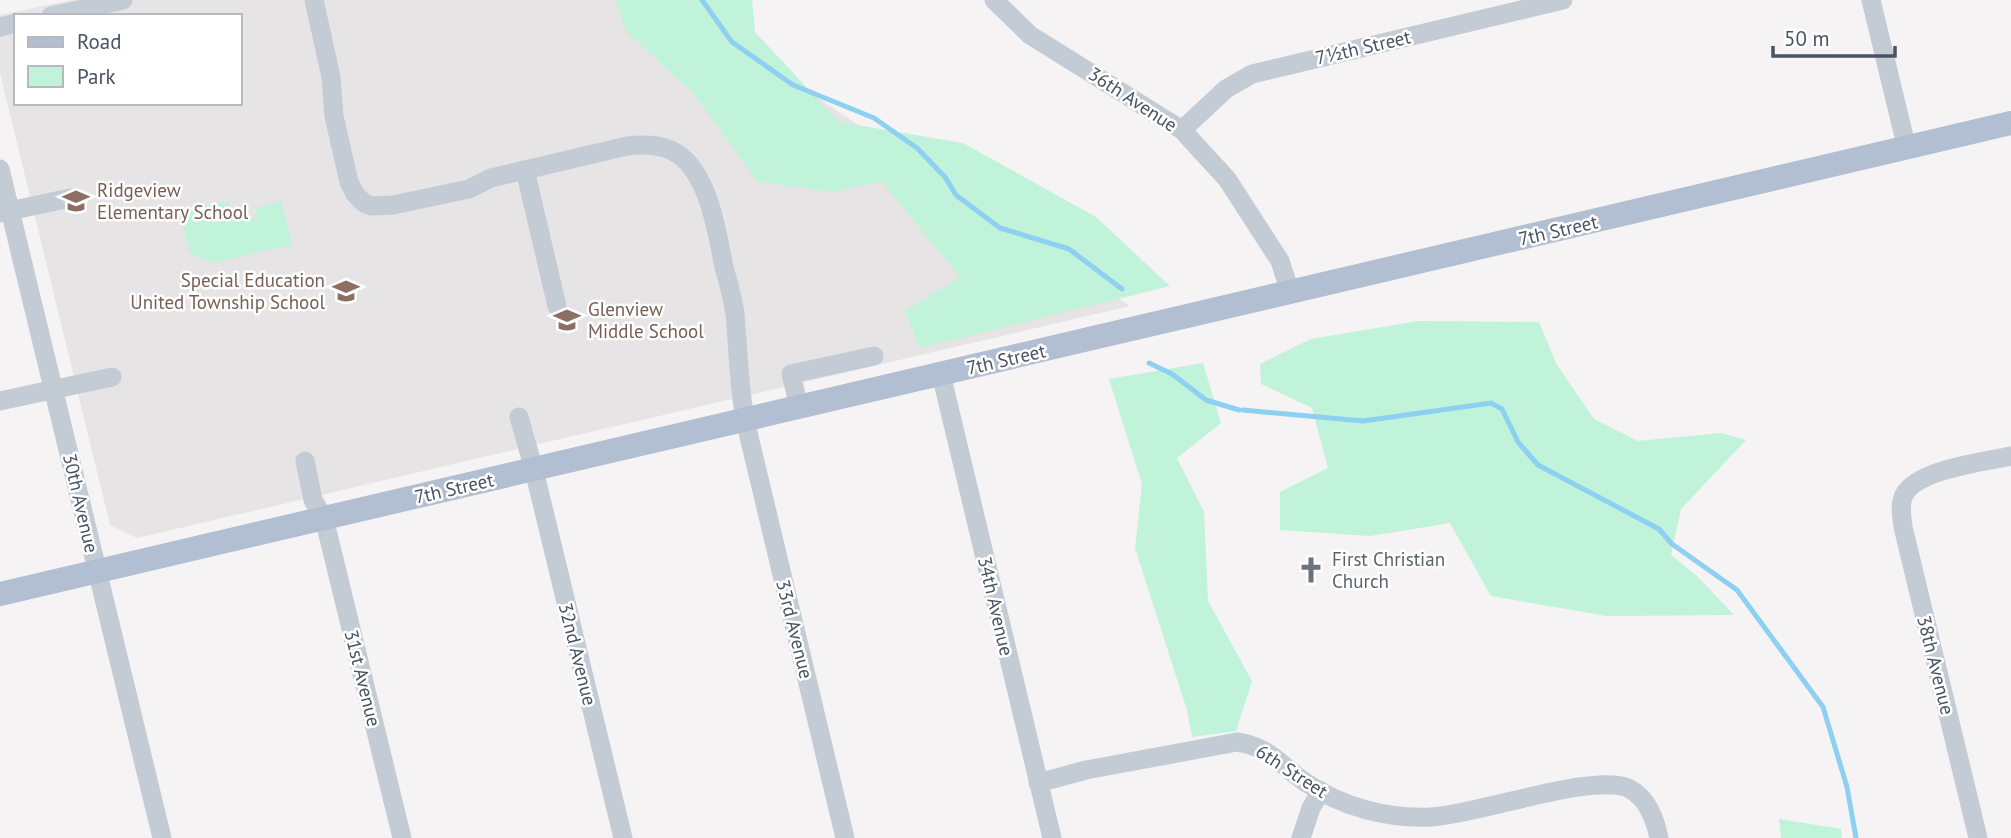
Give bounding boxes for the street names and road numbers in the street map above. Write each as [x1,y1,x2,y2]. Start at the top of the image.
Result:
street label: 7½th Street [1313,24,1413,70]
street label: 36th Avenue [1084,61,1182,137]
street label: 7th Street [1516,209,1600,251]
street label: 7th Street [964,338,1048,380]
street label: 30th Avenue [58,451,104,555]
street label: 7th Street [412,467,496,509]
street label: 34th Avenue [973,554,1019,658]
street label: 33rd Avenue [771,577,819,681]
street label: 32nd Avenue [554,600,602,708]
street label: 38th Avenue [1912,613,1960,717]
street label: 31st Avenue [339,627,387,729]
street label: 6th Street [1252,739,1333,803]

